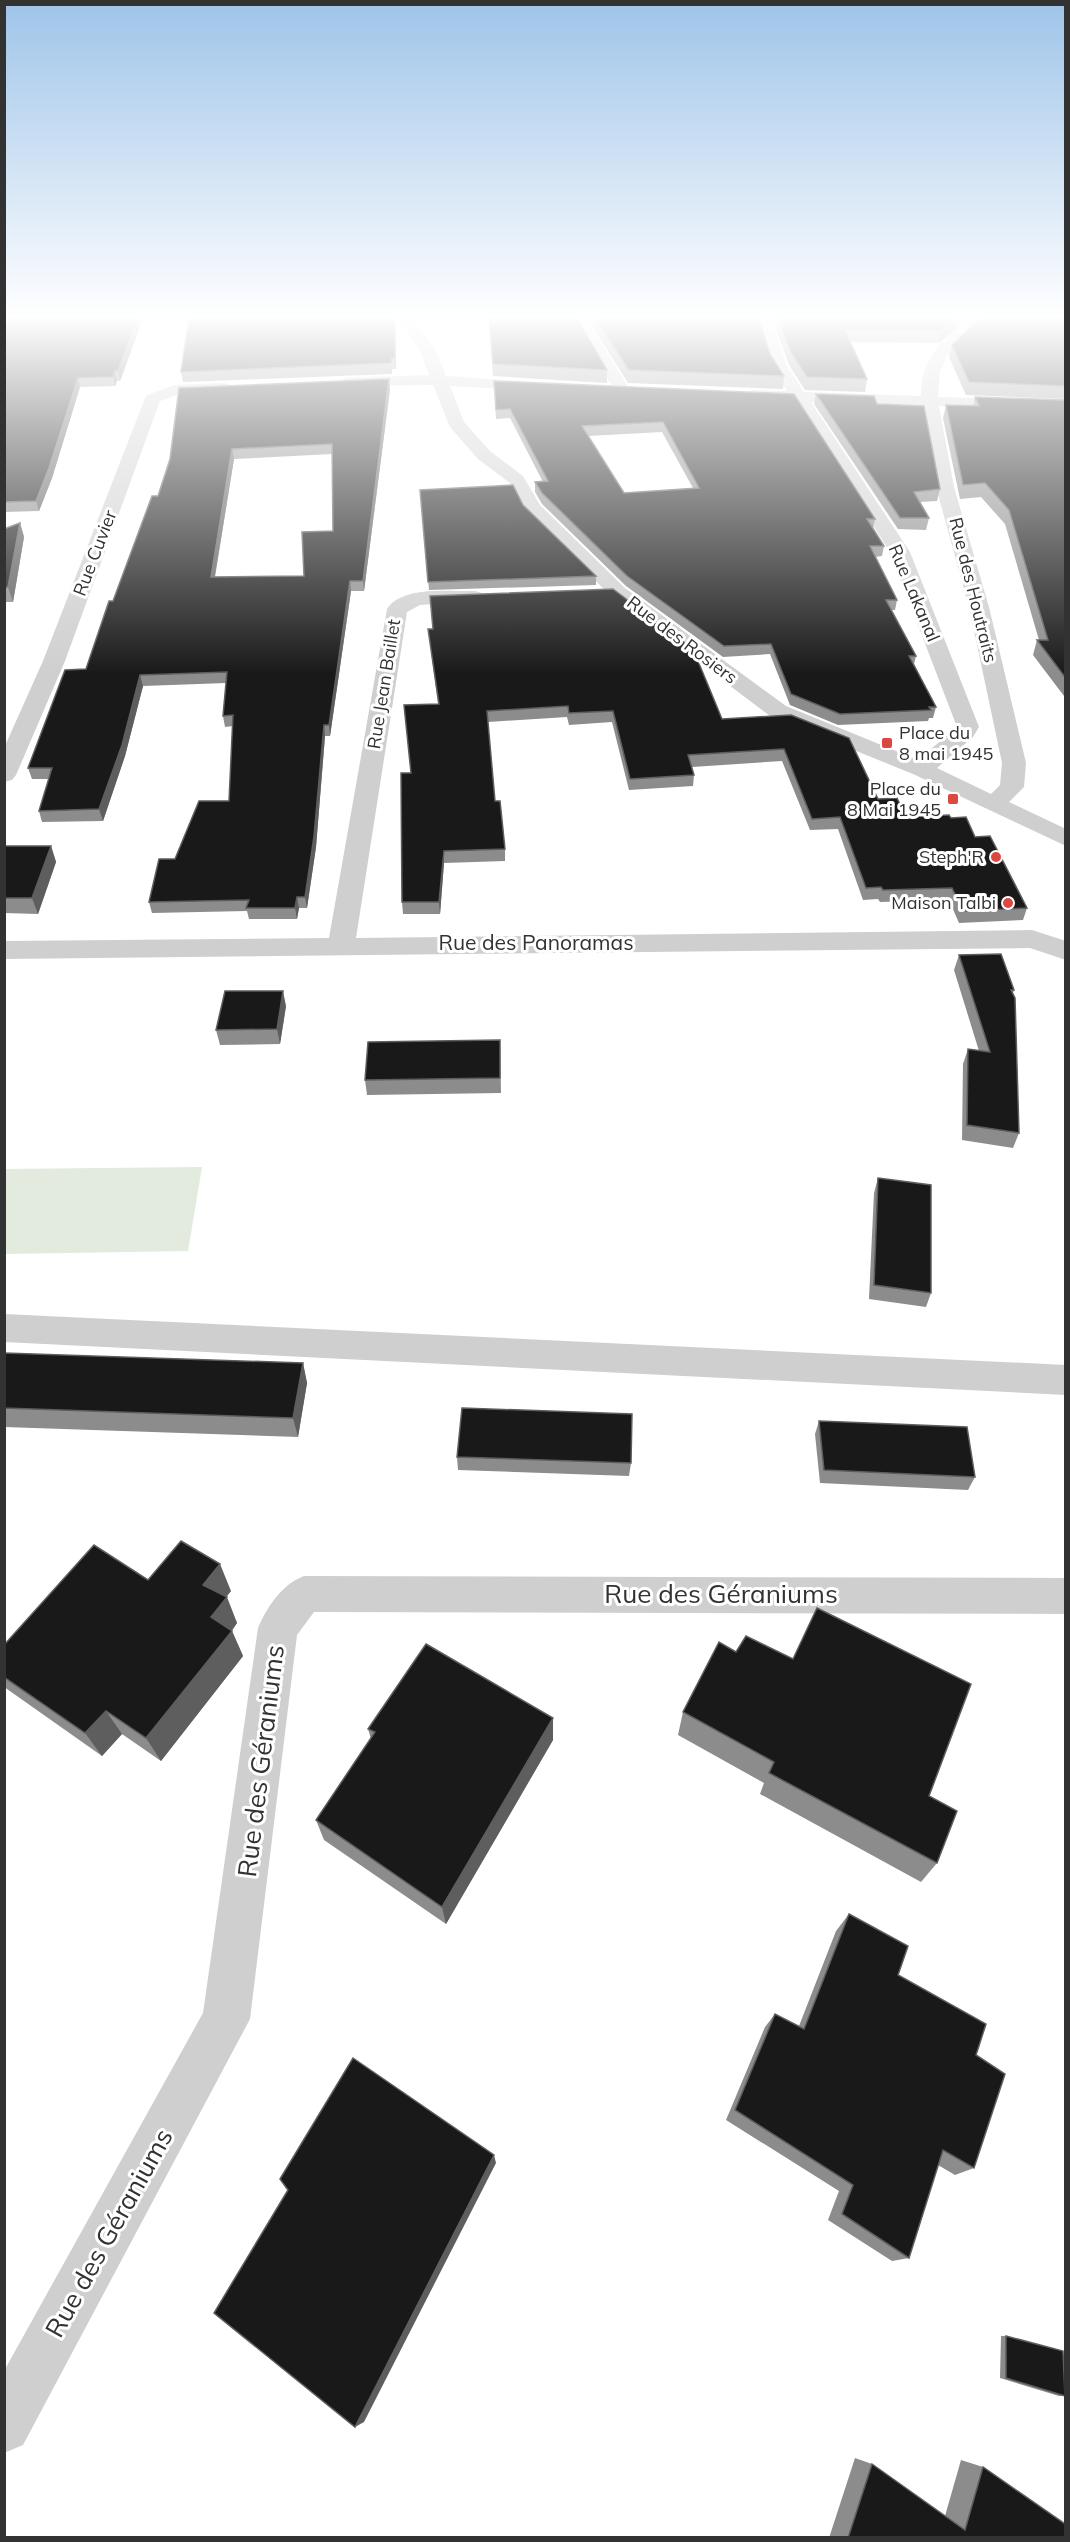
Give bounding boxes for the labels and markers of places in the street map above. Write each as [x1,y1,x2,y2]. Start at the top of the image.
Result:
place label: Place du 8 mai 1945 [899,721,993,765]
marker: Place du 8 mai 1945 [880,736,894,750]
place label: Place du 8 Mai 1945 [847,777,941,821]
marker: Place du 8 Mai 1945 [946,792,960,806]
place label: Steph'R [919,845,984,868]
marker: Steph'R [989,850,1003,864]
place label: Maison Talbi [891,891,996,914]
marker: Maison Talbi [1001,896,1015,910]

